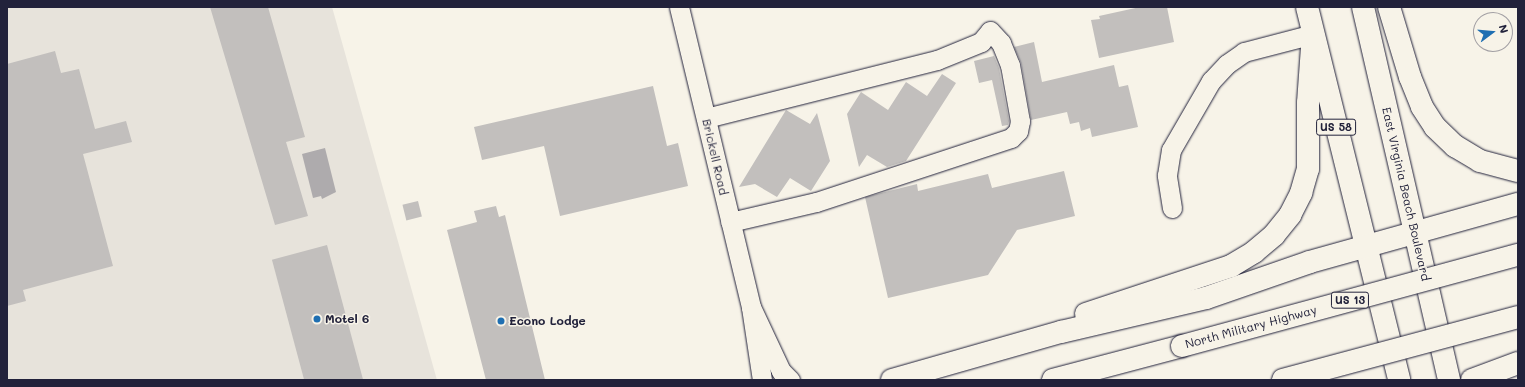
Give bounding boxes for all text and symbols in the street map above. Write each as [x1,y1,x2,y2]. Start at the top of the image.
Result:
north arrow [1473,12,1513,52]
text: N [1496,23,1512,35]
street label: East Virginia Beach Boulevard [1379,106,1433,282]
street label: Brickell Road [699,117,731,197]
road number: US 58 [1316,118,1356,136]
road number: US 13 [1330,291,1370,309]
street label: North Military Highway [1184,302,1318,352]
place label: Motel 6 [325,312,369,326]
marker: Motel 6 [312,314,322,324]
place label: Econo Lodge [509,314,586,328]
marker: Econo Lodge [496,316,506,326]

